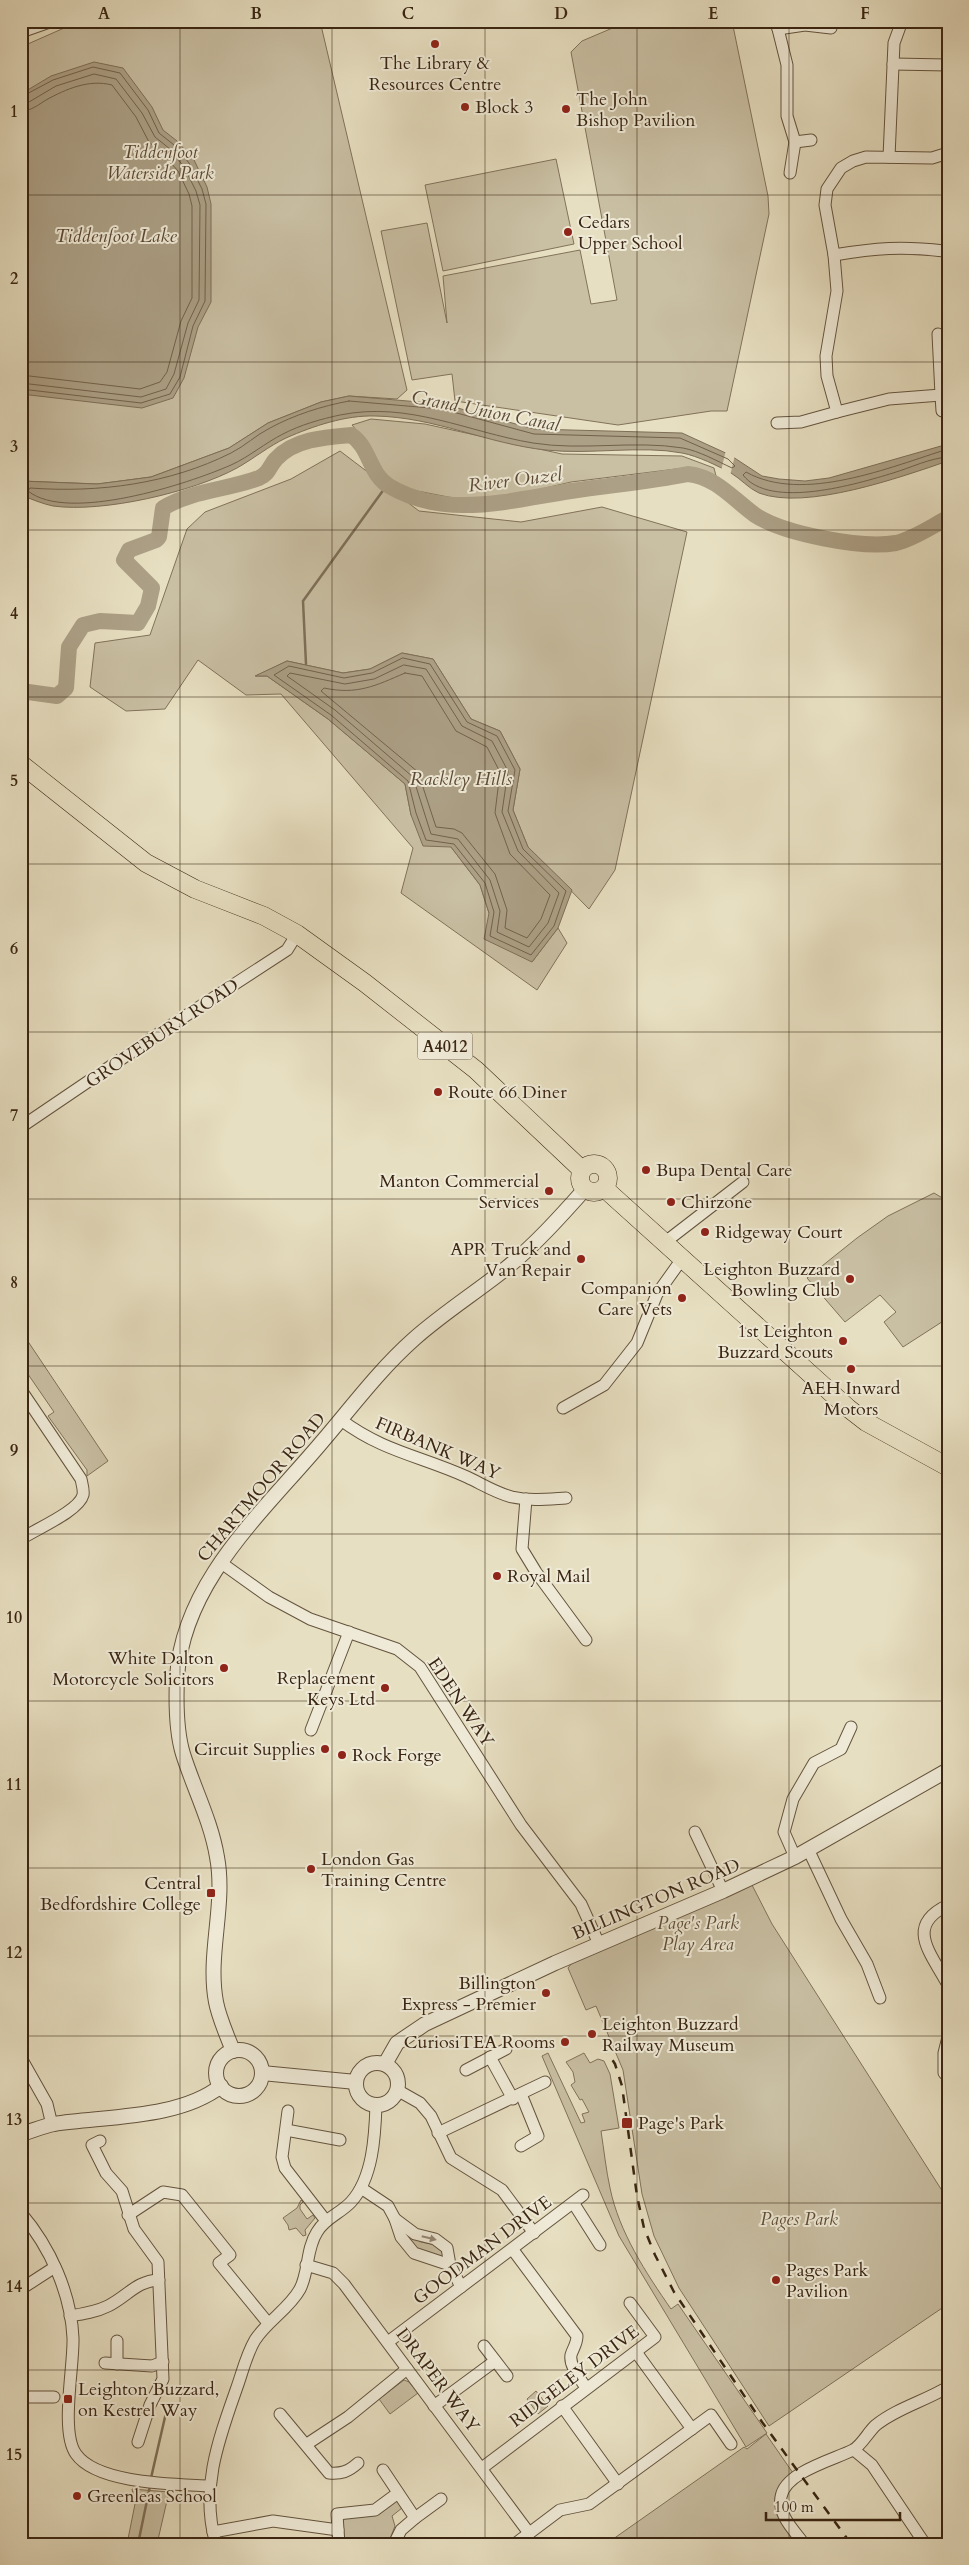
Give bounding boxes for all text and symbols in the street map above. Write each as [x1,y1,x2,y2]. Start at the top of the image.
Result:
text: A [98,3,110,25]
text: B [250,3,262,25]
text: C [402,3,414,25]
text: D [554,3,568,25]
text: E [708,3,718,25]
text: F [860,3,870,25]
marker: The Library & Resources Centre [429,38,441,50]
place label: The Library & Resources Centre [369,51,501,97]
place label: The John Bishop Pavilion [576,87,696,133]
place label: Block 3 [475,95,533,120]
text: 1 [10,101,18,123]
marker: Block 3 [459,101,471,113]
marker: The John Bishop Pavilion [560,103,572,115]
park label: Tiddenfoot Waterside Park [106,140,214,186]
place label: Cedars Upper School [578,210,683,256]
water label: Tiddenfoot Lake [55,223,178,249]
marker: Cedars Upper School [562,226,574,238]
text: 2 [10,268,18,290]
water label: Grand Union Canal [409,384,563,438]
text: 3 [10,436,18,458]
water label: River Ouzel [467,461,564,499]
text: 4 [10,603,18,625]
water label: Rackley Hills [410,766,513,792]
text: 5 [10,770,18,792]
text: 6 [10,938,18,960]
street label: GROVEBURY ROAD [81,973,244,1094]
road number: A4012 [418,1032,472,1060]
place label: Route 66 Diner [448,1080,567,1105]
marker: Route 66 Diner [432,1086,444,1098]
text: 7 [10,1105,18,1127]
place label: Bupa Dental Care [656,1158,793,1183]
marker: Bupa Dental Care [640,1164,652,1176]
place label: Manton Commercial Services [379,1169,539,1215]
marker: Manton Commercial Services [543,1185,555,1197]
place label: Chirzone [681,1190,752,1215]
marker: Chirzone [665,1196,677,1208]
place label: Ridgeway Court [715,1220,843,1245]
marker: Ridgeway Court [699,1226,711,1238]
place label: APR Truck and Van Repair [450,1237,571,1283]
marker: APR Truck and Van Repair [575,1253,587,1265]
place label: Leighton Buzzard Bowling Club [703,1257,840,1303]
text: 8 [10,1272,18,1294]
marker: Leighton Buzzard Bowling Club [844,1273,856,1285]
place label: Companion Care Vets [581,1276,673,1322]
marker: Companion Care Vets [676,1292,688,1304]
place label: 1st Leighton Buzzard Scouts [718,1319,834,1365]
marker: 1st Leighton Buzzard Scouts [837,1335,849,1347]
marker: AEH Inward Motors [845,1363,857,1375]
place label: AEH Inward Motors [802,1376,901,1422]
street label: CHARTMOOR ROAD [191,1407,331,1567]
street label: FIRBANK WAY [371,1411,505,1486]
text: 9 [10,1440,18,1462]
place label: Royal Mail [507,1564,591,1589]
marker: Royal Mail [491,1570,503,1582]
text: 10 [6,1607,22,1629]
place label: White Dalton Motorcycle Solicitors [52,1646,215,1692]
street label: EDEN WAY [421,1653,500,1753]
marker: White Dalton Motorcycle Solicitors [218,1662,230,1674]
place label: Replacement Keys Ltd [277,1666,375,1712]
marker: Replacement Keys Ltd [379,1682,391,1694]
place label: Circuit Supplies [194,1737,315,1762]
marker: Circuit Supplies [319,1743,331,1755]
place label: Rock Forge [352,1743,442,1768]
marker: Rock Forge [336,1749,348,1761]
text: 11 [6,1774,22,1796]
place label: London Gas Training Centre [321,1847,447,1893]
street label: BILLINGTON ROAD [568,1853,744,1946]
marker: London Gas Training Centre [305,1863,317,1875]
place label: Central Bedfordshire College [40,1871,201,1917]
marker: Central Bedfordshire College [205,1887,217,1899]
park label: Page's Park Play Area [657,1911,739,1957]
text: 12 [6,1942,22,1964]
place label: Billington Express - Premier [401,1971,537,2017]
marker: Billington Express - Premier [540,1987,552,1999]
place label: Leighton Buzzard Railway Museum [602,2012,739,2058]
marker: Leighton Buzzard Railway Museum [586,2028,598,2040]
place label: CuriosiTEA Rooms [404,2030,555,2055]
marker: CuriosiTEA Rooms [559,2036,571,2048]
text: 13 [6,2109,22,2131]
place label: Page's Park [638,2111,725,2136]
marker: Page's Park [620,2116,634,2130]
street label: GOODMAN DRIVE [408,2190,557,2311]
park label: Pages Park [760,2207,838,2232]
one-way arrow [421,2234,436,2242]
place label: Pages Park Pavilion [786,2258,869,2304]
marker: Pages Park Pavilion [770,2274,782,2286]
text: 14 [6,2276,22,2298]
street label: RIDGELEY DRIVE [504,2319,644,2433]
street label: DRAPER WAY [390,2323,486,2438]
place label: Leighton Buzzard, on Kestrel Way [78,2377,219,2423]
marker: Leighton Buzzard, on Kestrel Way [62,2393,74,2405]
text: 15 [6,2444,22,2466]
place label: Greenleas School [87,2484,217,2509]
marker: Greenleas School [71,2490,83,2502]
scale bar [766,2490,900,2522]
text: 100 m [774,2497,814,2517]

